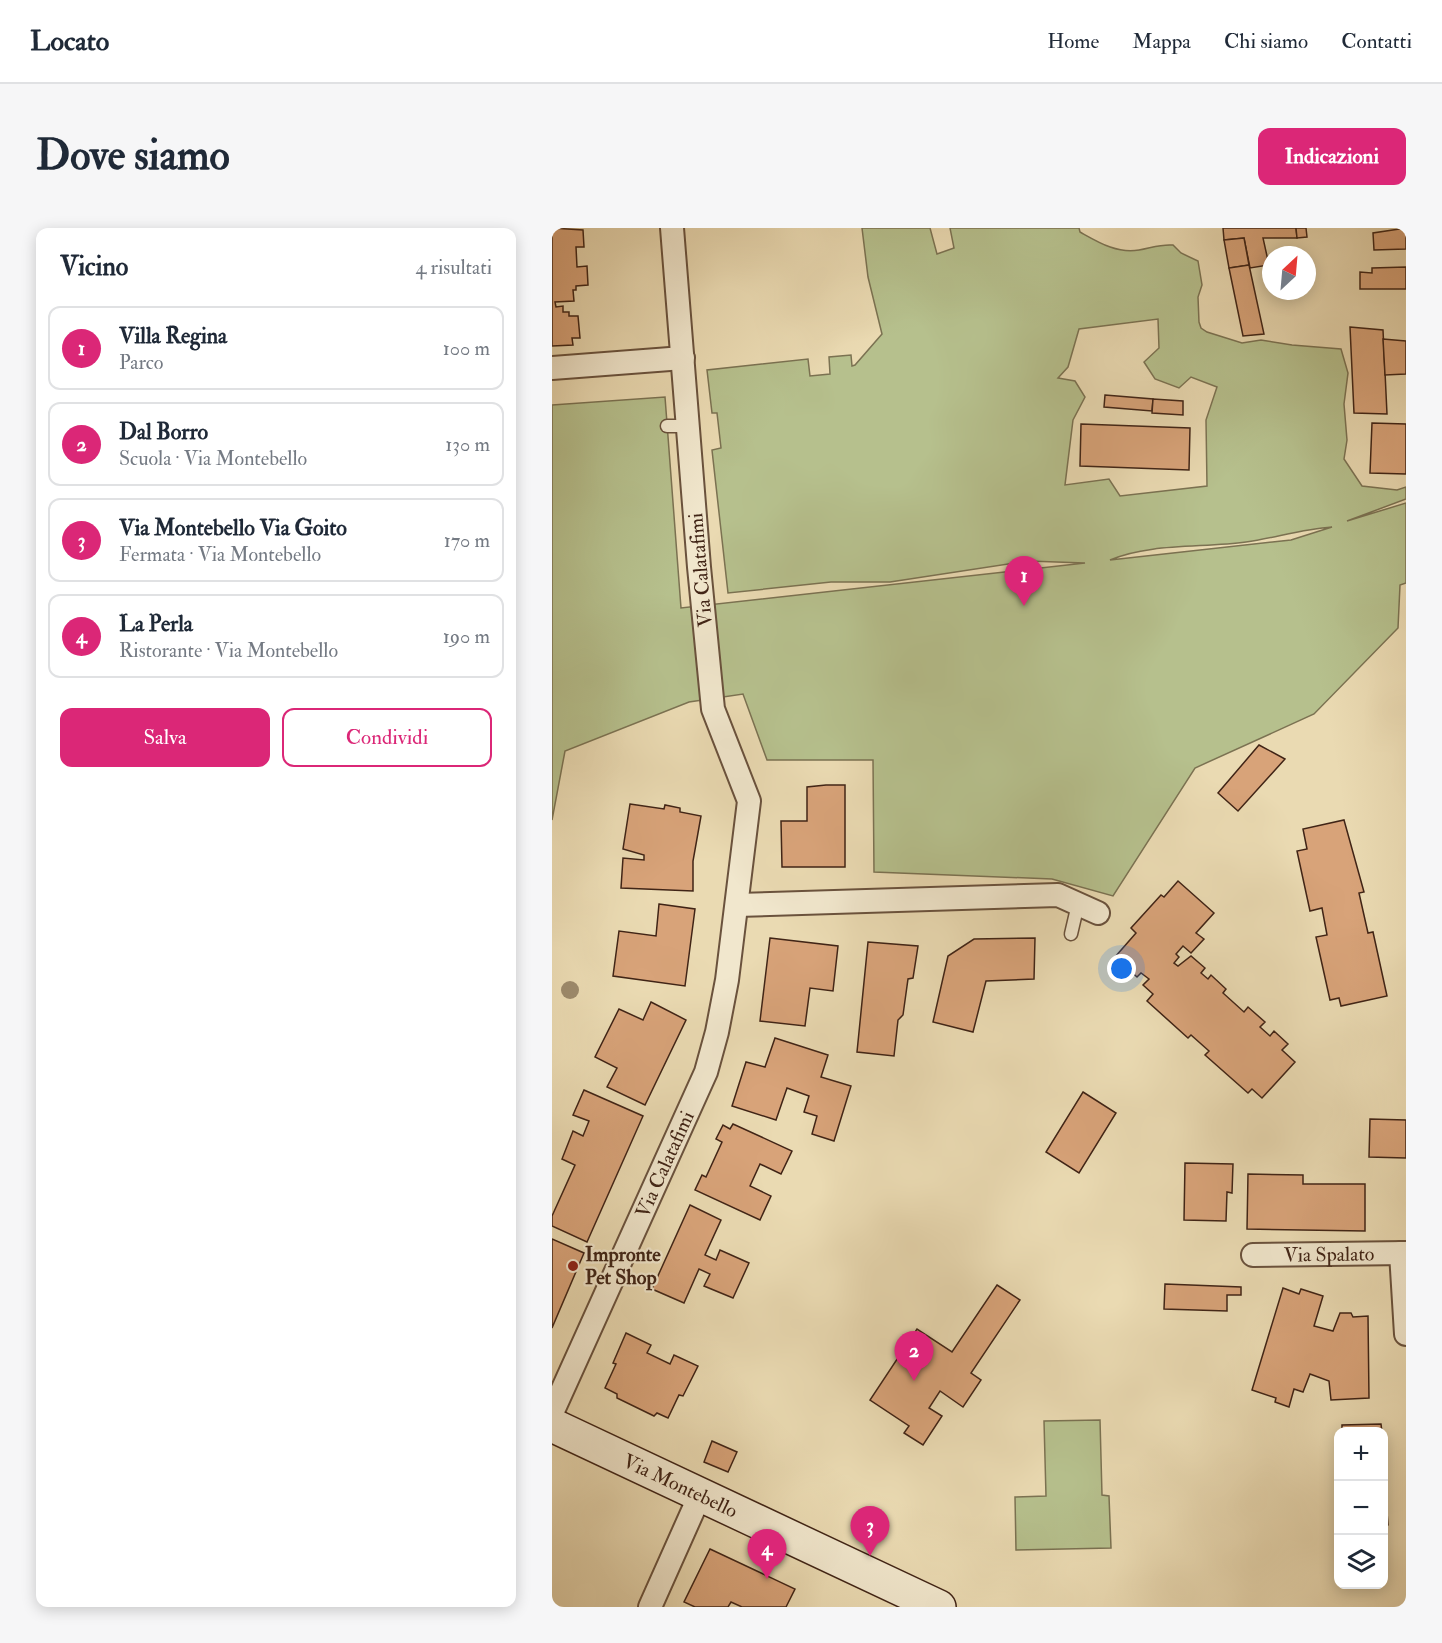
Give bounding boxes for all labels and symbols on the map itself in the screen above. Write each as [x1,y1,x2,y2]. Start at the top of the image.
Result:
north arrow [1262,246,1316,300]
street label: Via Calatafimi [683,512,718,628]
pin: 1 [1004,556,1044,606]
your location [1107,954,1136,983]
street label: Via Calatafimi [630,1107,700,1222]
street label: Via Spalato [1283,1241,1375,1268]
place label: Impronte Pet Shop [585,1242,661,1291]
marker: Impronte Pet Shop [566,1259,580,1273]
pin: 2 [894,1332,934,1381]
street label: Via Montebello [619,1448,741,1523]
pin: 3 [850,1506,890,1556]
pin: 4 [748,1530,786,1579]

